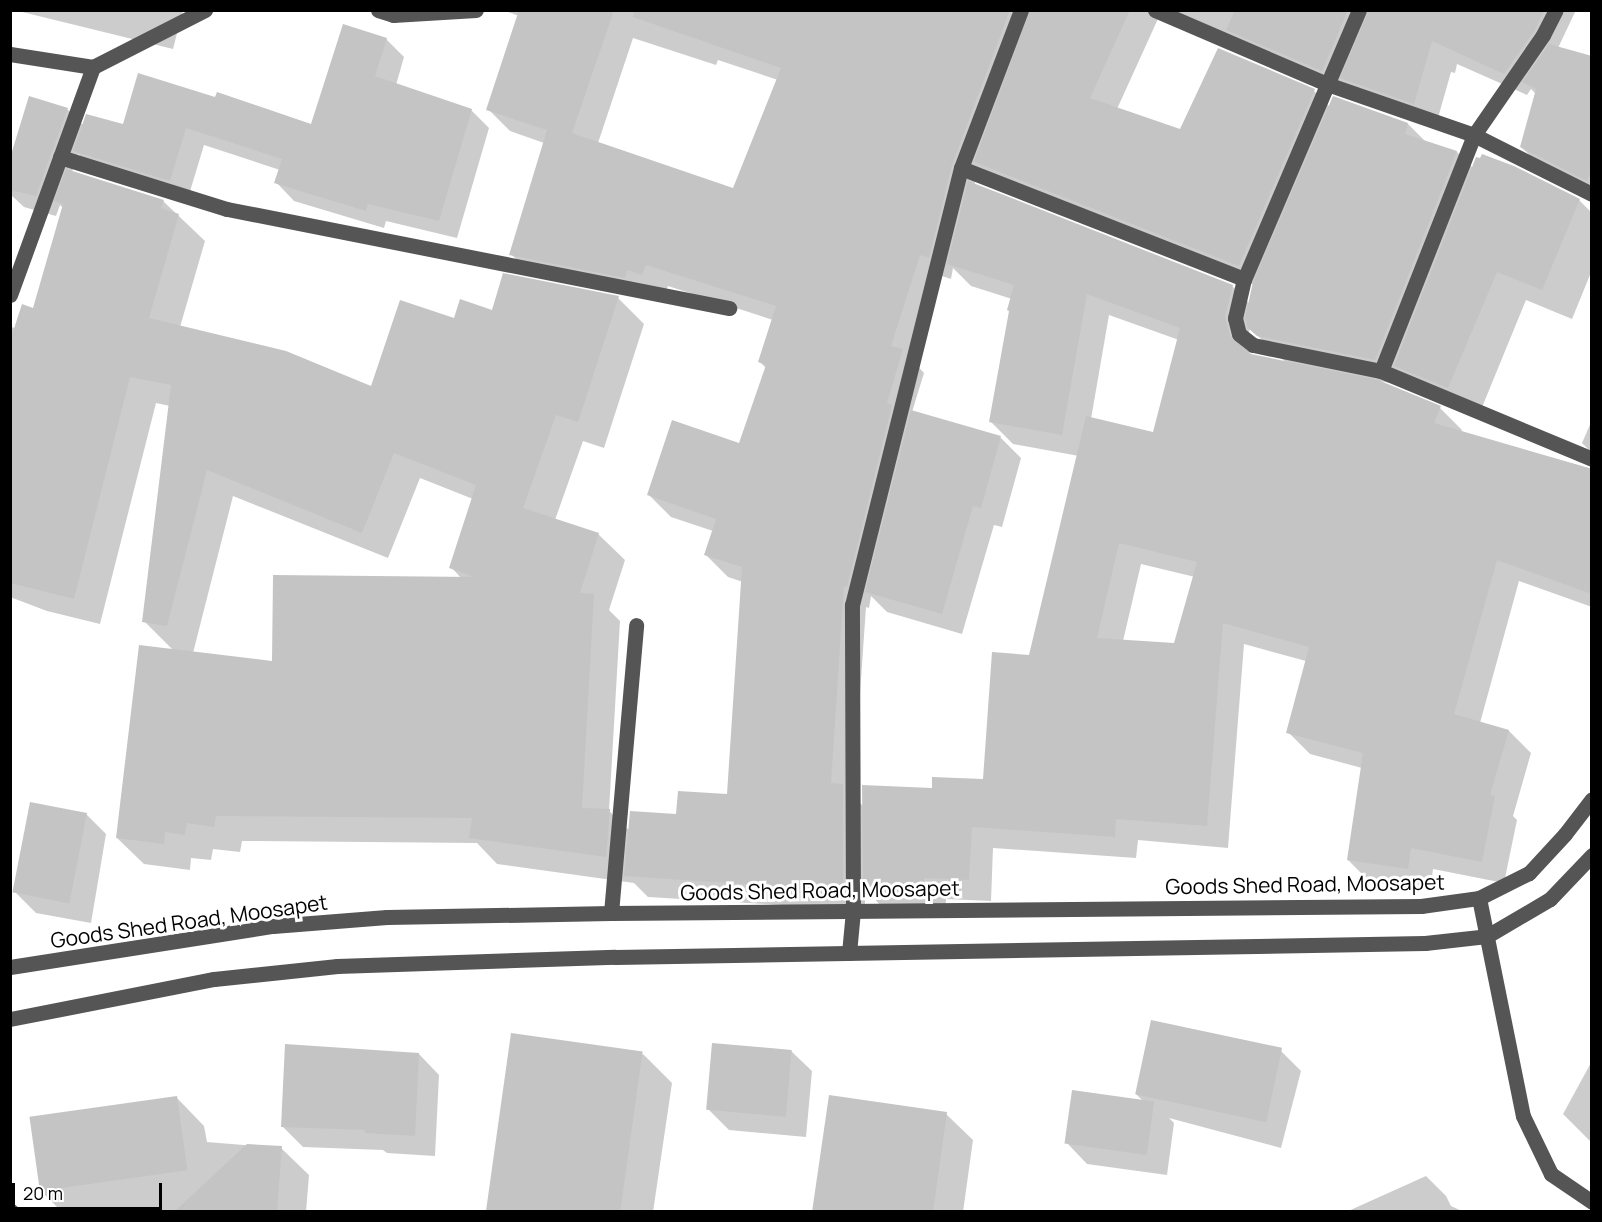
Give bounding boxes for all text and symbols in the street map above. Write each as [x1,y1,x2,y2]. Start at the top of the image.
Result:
street label: Goods Shed Road, Moosapet [1165,869,1445,899]
street label: Goods Shed Road, Moosapet [680,875,960,905]
street label: Goods Shed Road, Moosapet [49,889,329,953]
scale bar [15,1171,165,1209]
text: 20 m [23,1181,63,1205]

